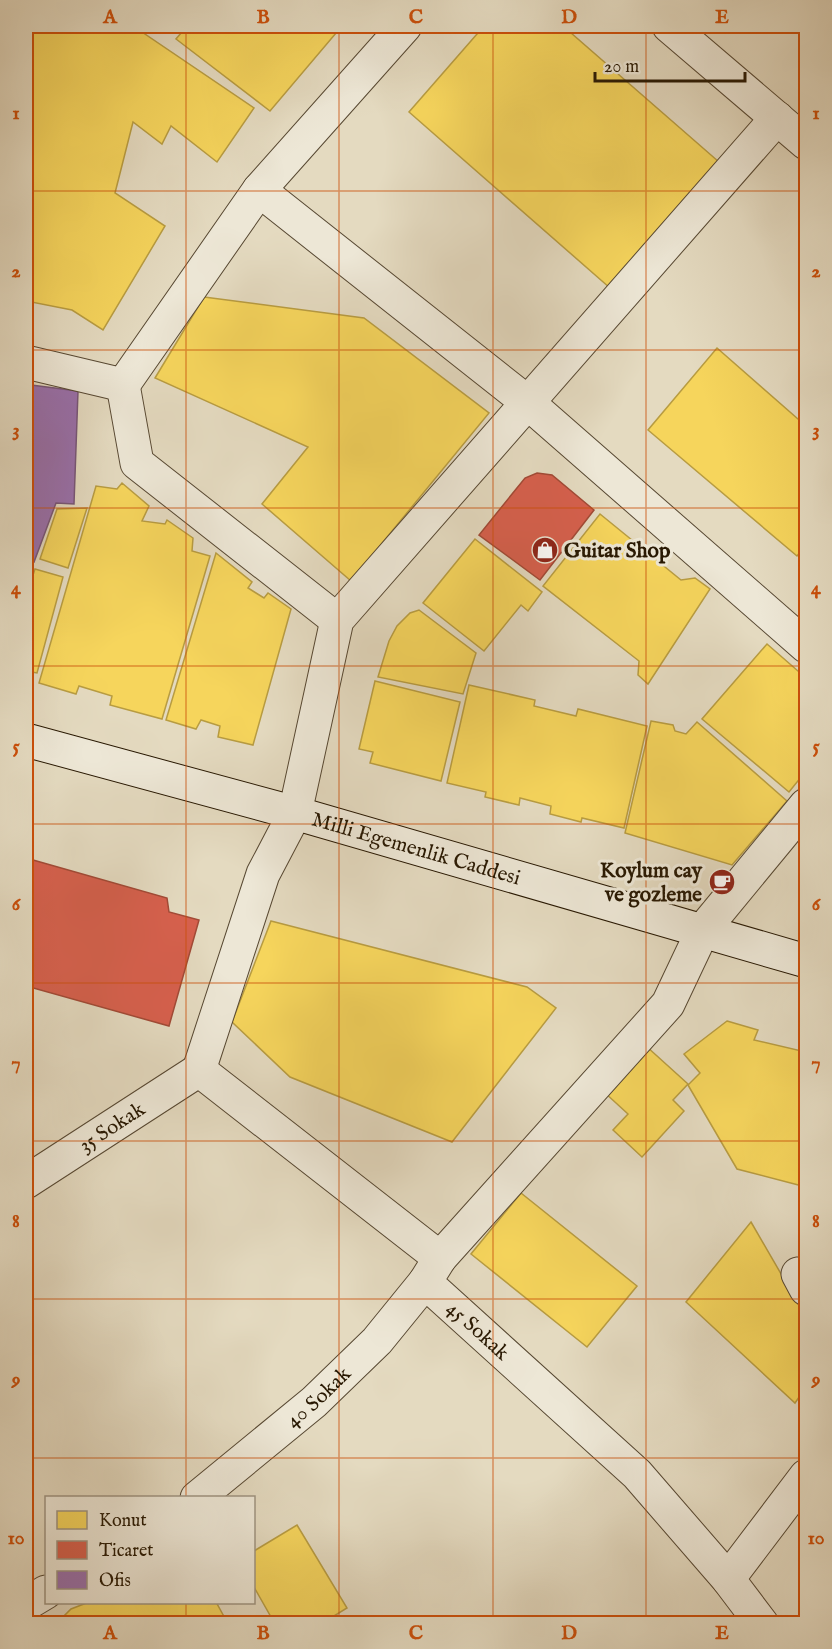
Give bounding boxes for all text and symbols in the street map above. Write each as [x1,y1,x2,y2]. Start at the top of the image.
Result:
text: A [102,5,118,30]
text: B [256,5,270,30]
text: C [409,5,423,30]
text: D [561,5,577,30]
text: E [715,5,729,30]
scale bar [595,45,745,83]
text: 20 m [604,56,639,79]
text: 1 [12,101,20,126]
text: 1 [812,101,820,126]
text: 2 [11,259,21,284]
text: 2 [811,259,821,284]
text: 3 [12,418,20,443]
text: 3 [812,418,820,443]
shop icon: Guitar Shop [530,535,560,565]
place label: Guitar Shop [564,538,671,565]
text: 4 [11,576,22,601]
text: 4 [811,576,822,601]
text: 5 [12,734,20,759]
text: 5 [812,734,820,759]
street label: Milli Egemenlik Caddesi [308,807,523,893]
place label: Koylum cay ve gozleme [600,858,703,909]
cafe icon: Koylum cay ve gozleme [707,867,737,897]
text: 6 [12,892,22,917]
text: 6 [812,892,822,917]
text: 7 [11,1051,21,1076]
text: 7 [811,1051,821,1076]
street label: 35 Sokak [74,1096,151,1159]
text: 8 [12,1209,20,1234]
text: 8 [812,1209,820,1234]
street label: 45 Sokak [440,1296,515,1368]
street label: 40 Sokak [281,1361,358,1434]
text: 9 [11,1367,21,1392]
text: 9 [811,1367,821,1392]
legend [45,1496,255,1604]
text: Konut [99,1510,147,1533]
text: 10 [7,1526,25,1551]
text: 10 [807,1526,825,1551]
text: Ticaret [99,1540,153,1563]
text: Ofis [99,1570,131,1593]
text: A [102,1621,118,1646]
text: B [256,1621,270,1646]
text: C [409,1621,423,1646]
text: D [561,1621,577,1646]
text: E [715,1621,729,1646]

